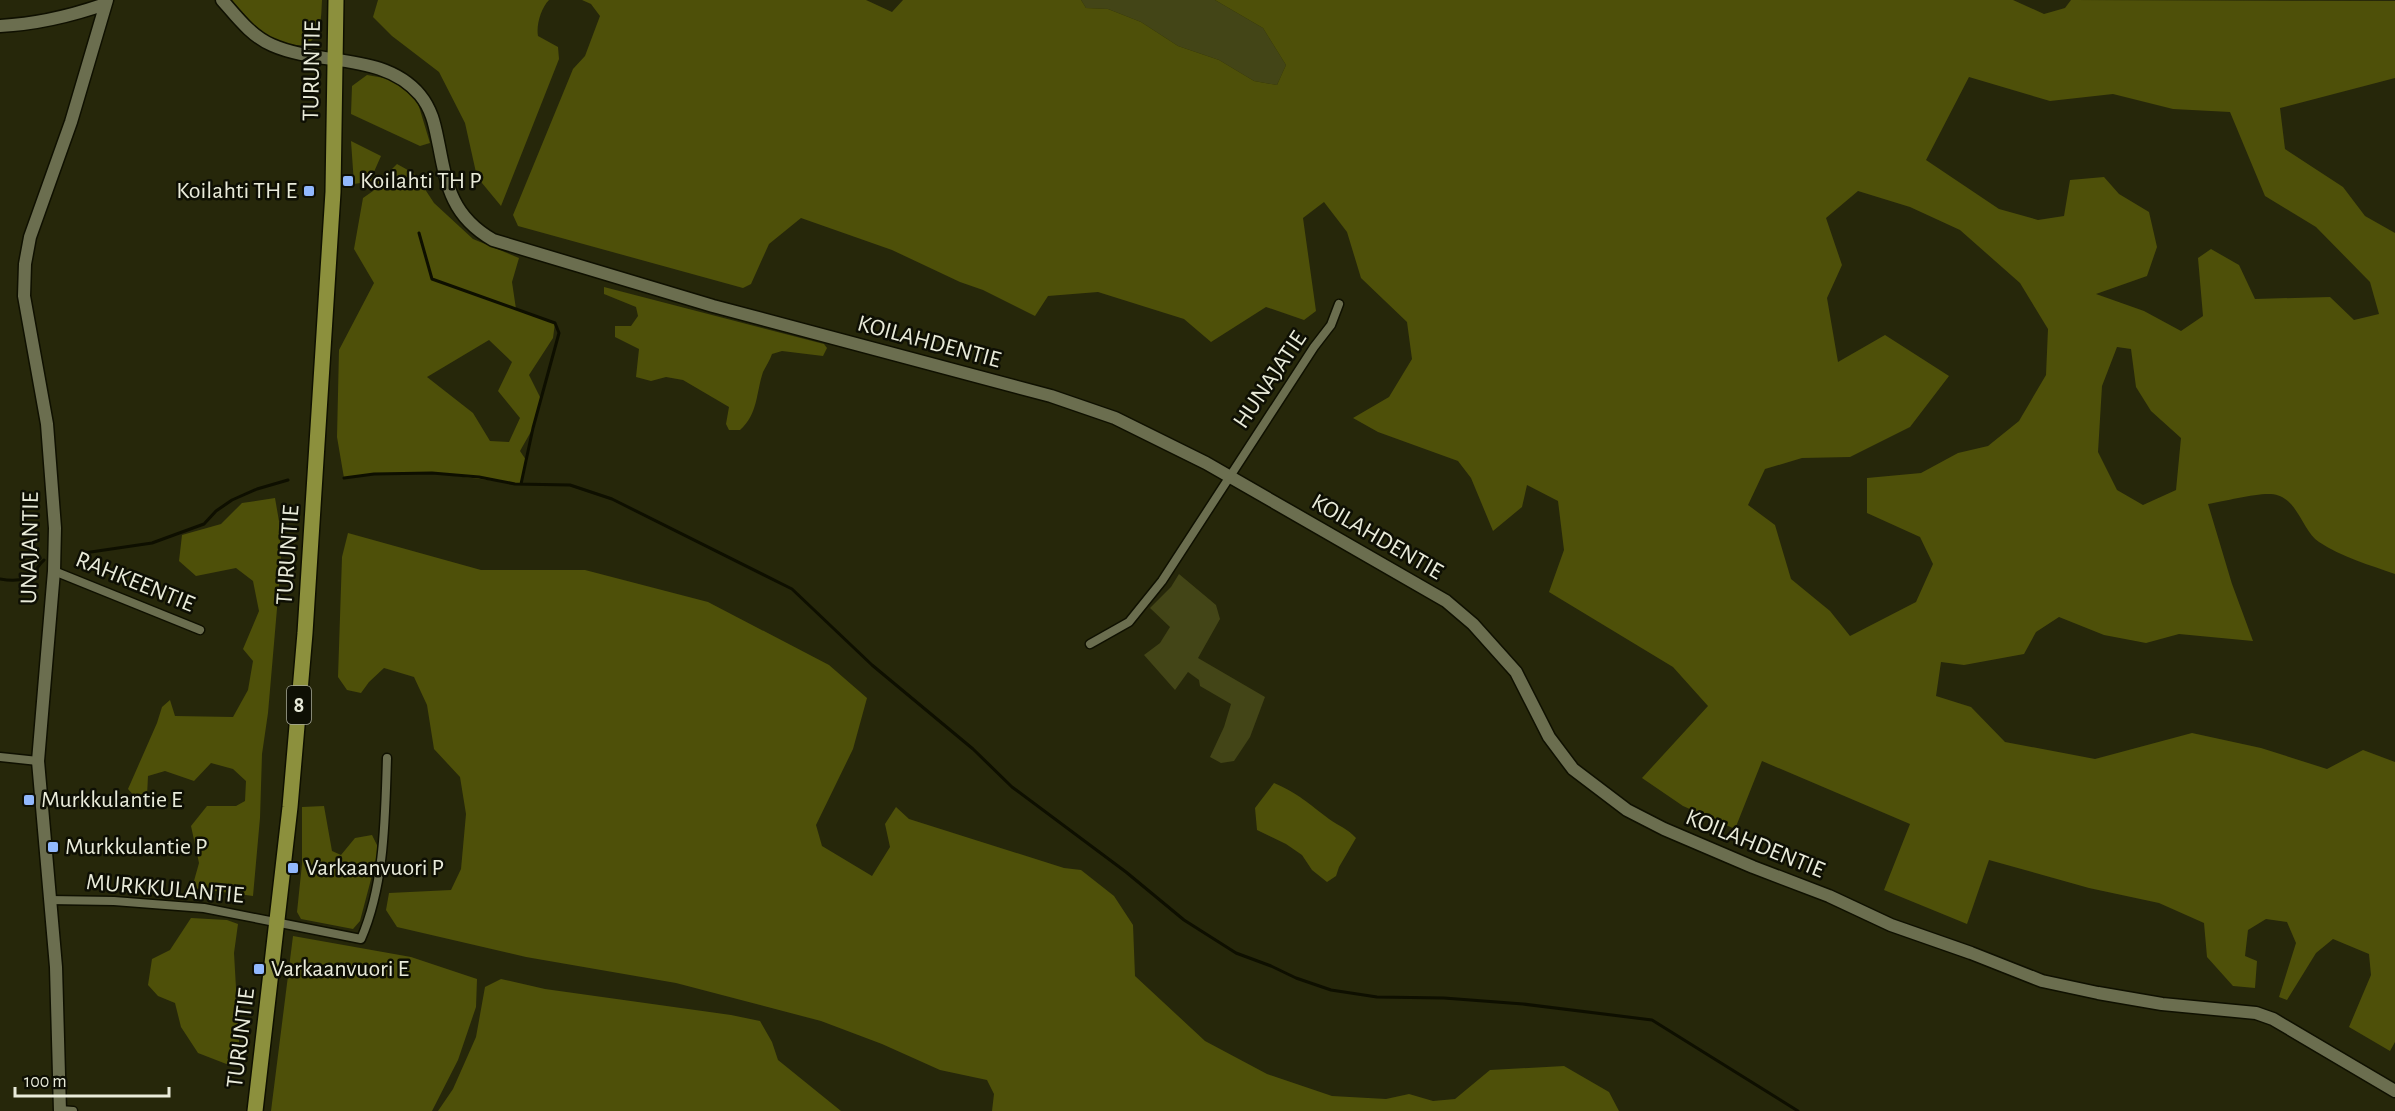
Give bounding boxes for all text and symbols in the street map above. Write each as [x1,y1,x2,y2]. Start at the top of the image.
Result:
street label: TURUNTIE [299,20,325,121]
place label: Koilahti TH P [360,169,482,193]
marker: Koilahti TH P [341,174,355,188]
place label: Koilahti TH E [176,179,297,203]
marker: Koilahti TH E [302,184,316,198]
street label: KOILAHDENTIE [855,311,1004,373]
street label: HUNAJATIE [1229,327,1311,433]
street label: KOILAHDENTIE [1307,490,1447,584]
street label: UNAJANTIE [17,491,43,604]
street label: TURUNTIE [273,504,304,606]
street label: RAHKEENTIE [72,547,198,617]
road number: 8 [287,686,311,724]
place label: Murkkulantie E [41,788,183,812]
marker: Murkkulantie E [22,793,36,807]
street label: KOILAHDENTIE [1682,805,1828,883]
place label: Murkkulantie P [65,835,208,859]
marker: Murkkulantie P [46,840,60,854]
place label: Varkaanvuori P [305,856,444,880]
marker: Varkaanvuori P [286,861,300,875]
street label: MURKKULANTIE [85,870,245,908]
place label: Varkaanvuori E [271,957,410,981]
marker: Varkaanvuori E [252,962,266,976]
street label: TURUNTIE [223,986,259,1089]
scale bar [15,1060,170,1098]
text: 100 m [24,1073,67,1091]

